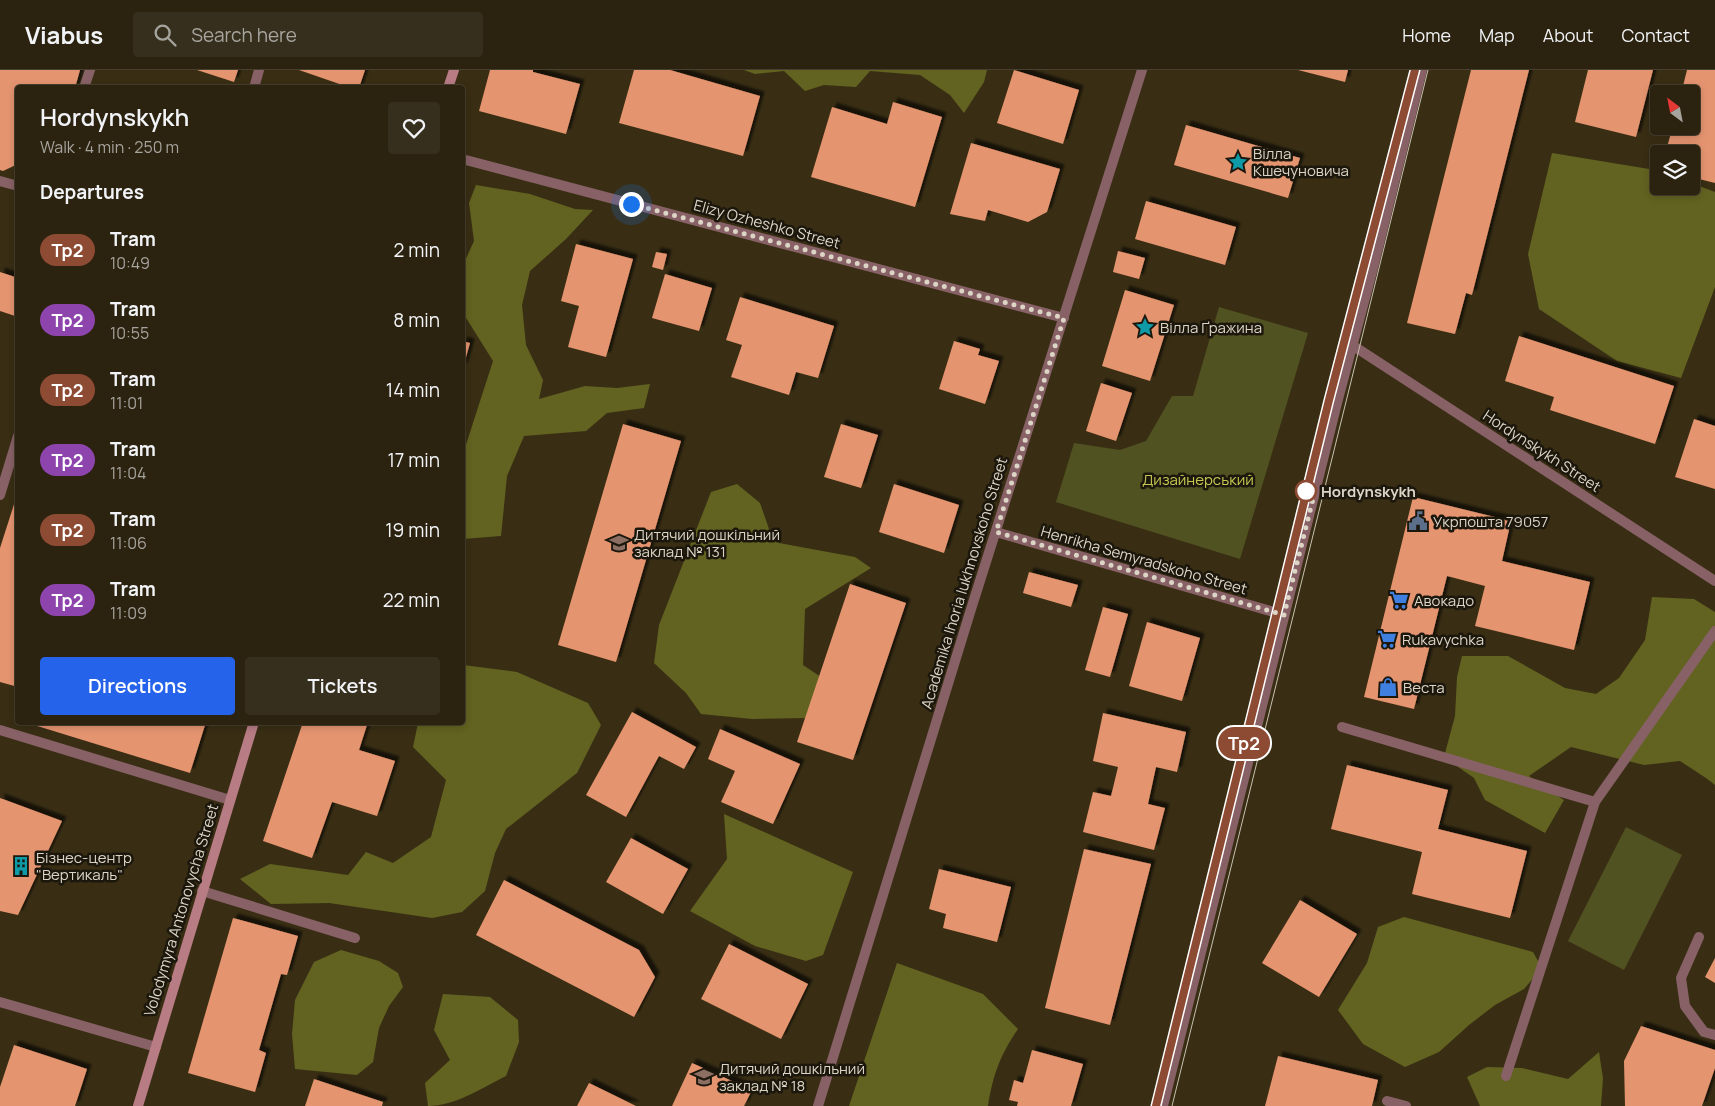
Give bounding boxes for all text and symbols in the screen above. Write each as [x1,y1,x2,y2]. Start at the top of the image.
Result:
search box [133,12,483,57]
text: Viabus [25,18,103,51]
icon: search [151,21,179,49]
text: Search here [191,22,297,48]
text: Home [1402,23,1451,47]
text: Map [1479,23,1515,47]
text: About [1543,23,1593,47]
text: Contact [1621,23,1690,47]
north arrow [1650,85,1700,135]
map controls [1650,85,1700,195]
text: Hordynskykh [40,100,189,133]
button: heart [388,102,440,154]
text: Walk · 4 min · 250 m [40,136,179,158]
place label: Вілла Кшечуновича [1253,143,1349,181]
button: layers [1650,145,1700,195]
place icon: Вілла Кшечуновича [1227,151,1249,173]
text: Departures [40,179,144,205]
your location [619,192,644,217]
street label: Elizy Ozheshko Street [692,194,842,254]
text: Tram [110,226,156,252]
text: 2 min [394,237,440,263]
text: Тр2 [52,238,83,262]
text: 10:49 [110,252,150,274]
text: Tram [110,296,156,322]
text: 8 min [393,307,440,333]
text: Тр2 [52,308,83,332]
place icon: Вілла Ґражина [1134,316,1156,338]
place label: Вілла Ґражина [1160,317,1262,338]
text: 10:55 [110,322,149,344]
text: Tram [110,366,156,392]
text: 14 min [386,377,440,403]
text: Тр2 [52,378,83,402]
text: 11:01 [110,392,143,414]
street label: Hordynskykh Street [1479,405,1605,497]
text: Tram [110,436,156,462]
text: 17 min [387,447,440,473]
text: Тр2 [52,448,83,472]
street label: Academika Ihoria Iukhnovskoho Street [916,454,1012,712]
text: 11:04 [110,462,146,484]
park label: Дизайнерський [1142,469,1254,490]
marker: Hordynskykh [1295,480,1317,502]
place label: Hordynskykh [1321,481,1416,502]
text: Tram [110,506,156,532]
public building icon: Укрпошта 79057 [1407,510,1429,532]
place label: Укрпошта 79057 [1433,511,1548,532]
text: 19 min [385,517,440,543]
text: Тр2 [52,518,83,542]
street label: Henrikha Semyradskoho Street [1038,520,1250,600]
place label: Дитячий дошкільний заклад № 131 [634,524,780,562]
text: 11:06 [110,532,147,554]
school or university icon: Дитячий дошкільний заклад № 131 [608,532,630,554]
text: Tram [110,576,156,602]
text: 22 min [383,587,440,613]
text: Тр2 [52,588,83,612]
supermarket icon: Авокадо [1388,589,1410,611]
place label: Авокадо [1414,590,1474,611]
text: 11:09 [110,602,147,624]
supermarket icon: Rukavychka [1376,628,1398,650]
place label: Rukavychka [1402,629,1484,650]
button: Directions [40,657,235,715]
button: Tickets [245,657,440,715]
shop icon: Веста [1377,676,1399,698]
place label: Веста [1403,677,1445,698]
line badge: Тр2 [1215,727,1273,759]
text: Тр2 [1228,731,1260,755]
street label: Volodymyra Antonovycha Street [139,801,223,1019]
place label: Бізнес-центр "Вертикаль" [36,847,132,885]
building icon: Бізнес-центр "Вертикаль" [10,855,32,877]
place label: Дитячий дошкільний заклад № 18 [719,1058,865,1096]
school or university icon: Дитячий дошкільний заклад № 18 [693,1066,715,1088]

